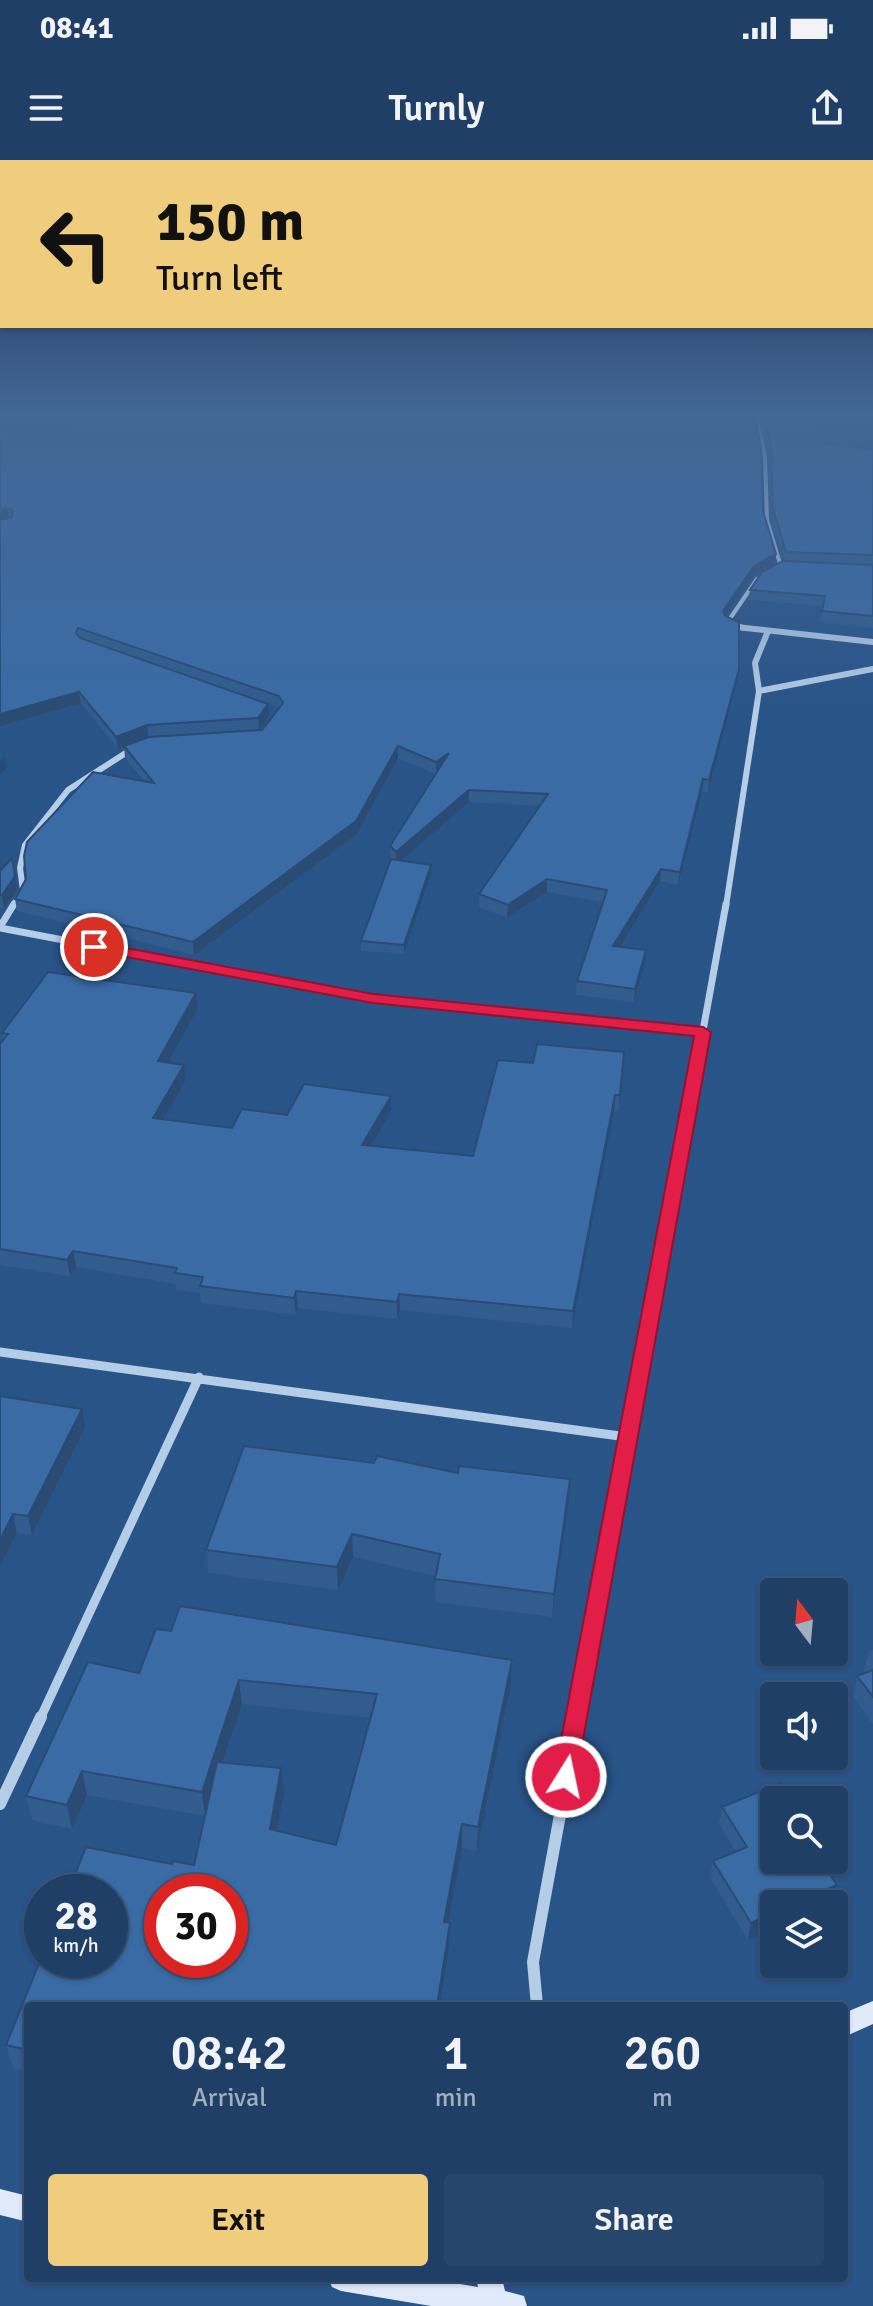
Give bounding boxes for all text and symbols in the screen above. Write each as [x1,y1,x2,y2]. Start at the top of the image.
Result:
text: 08:41 [40,10,114,47]
icon: menu [24,86,68,130]
text: Turnly [388,86,485,131]
icon: share [805,86,849,130]
text: 150 m [156,187,304,256]
icon: left [24,192,128,296]
text: Turn left [156,256,283,301]
pin [60,913,128,981]
icon: arrive [72,925,116,969]
north arrow [760,1578,848,1666]
map controls [760,1578,848,1978]
button: sound [760,1682,848,1770]
position arrow [524,1735,608,1819]
button: search [760,1786,848,1874]
speed limit sign: 30 [144,1874,248,1978]
button: layers [760,1890,848,1978]
text: 28 [54,1891,98,1941]
text: km/h [53,1933,99,1958]
text: 08:42 [171,2024,288,2083]
text: 1 [443,2024,469,2083]
text: 260 [623,2024,701,2083]
text: Arrival [192,2082,267,2114]
text: min [435,2082,477,2114]
text: m [652,2082,673,2114]
button: Exit [48,2174,428,2266]
button: Share [444,2174,824,2266]

